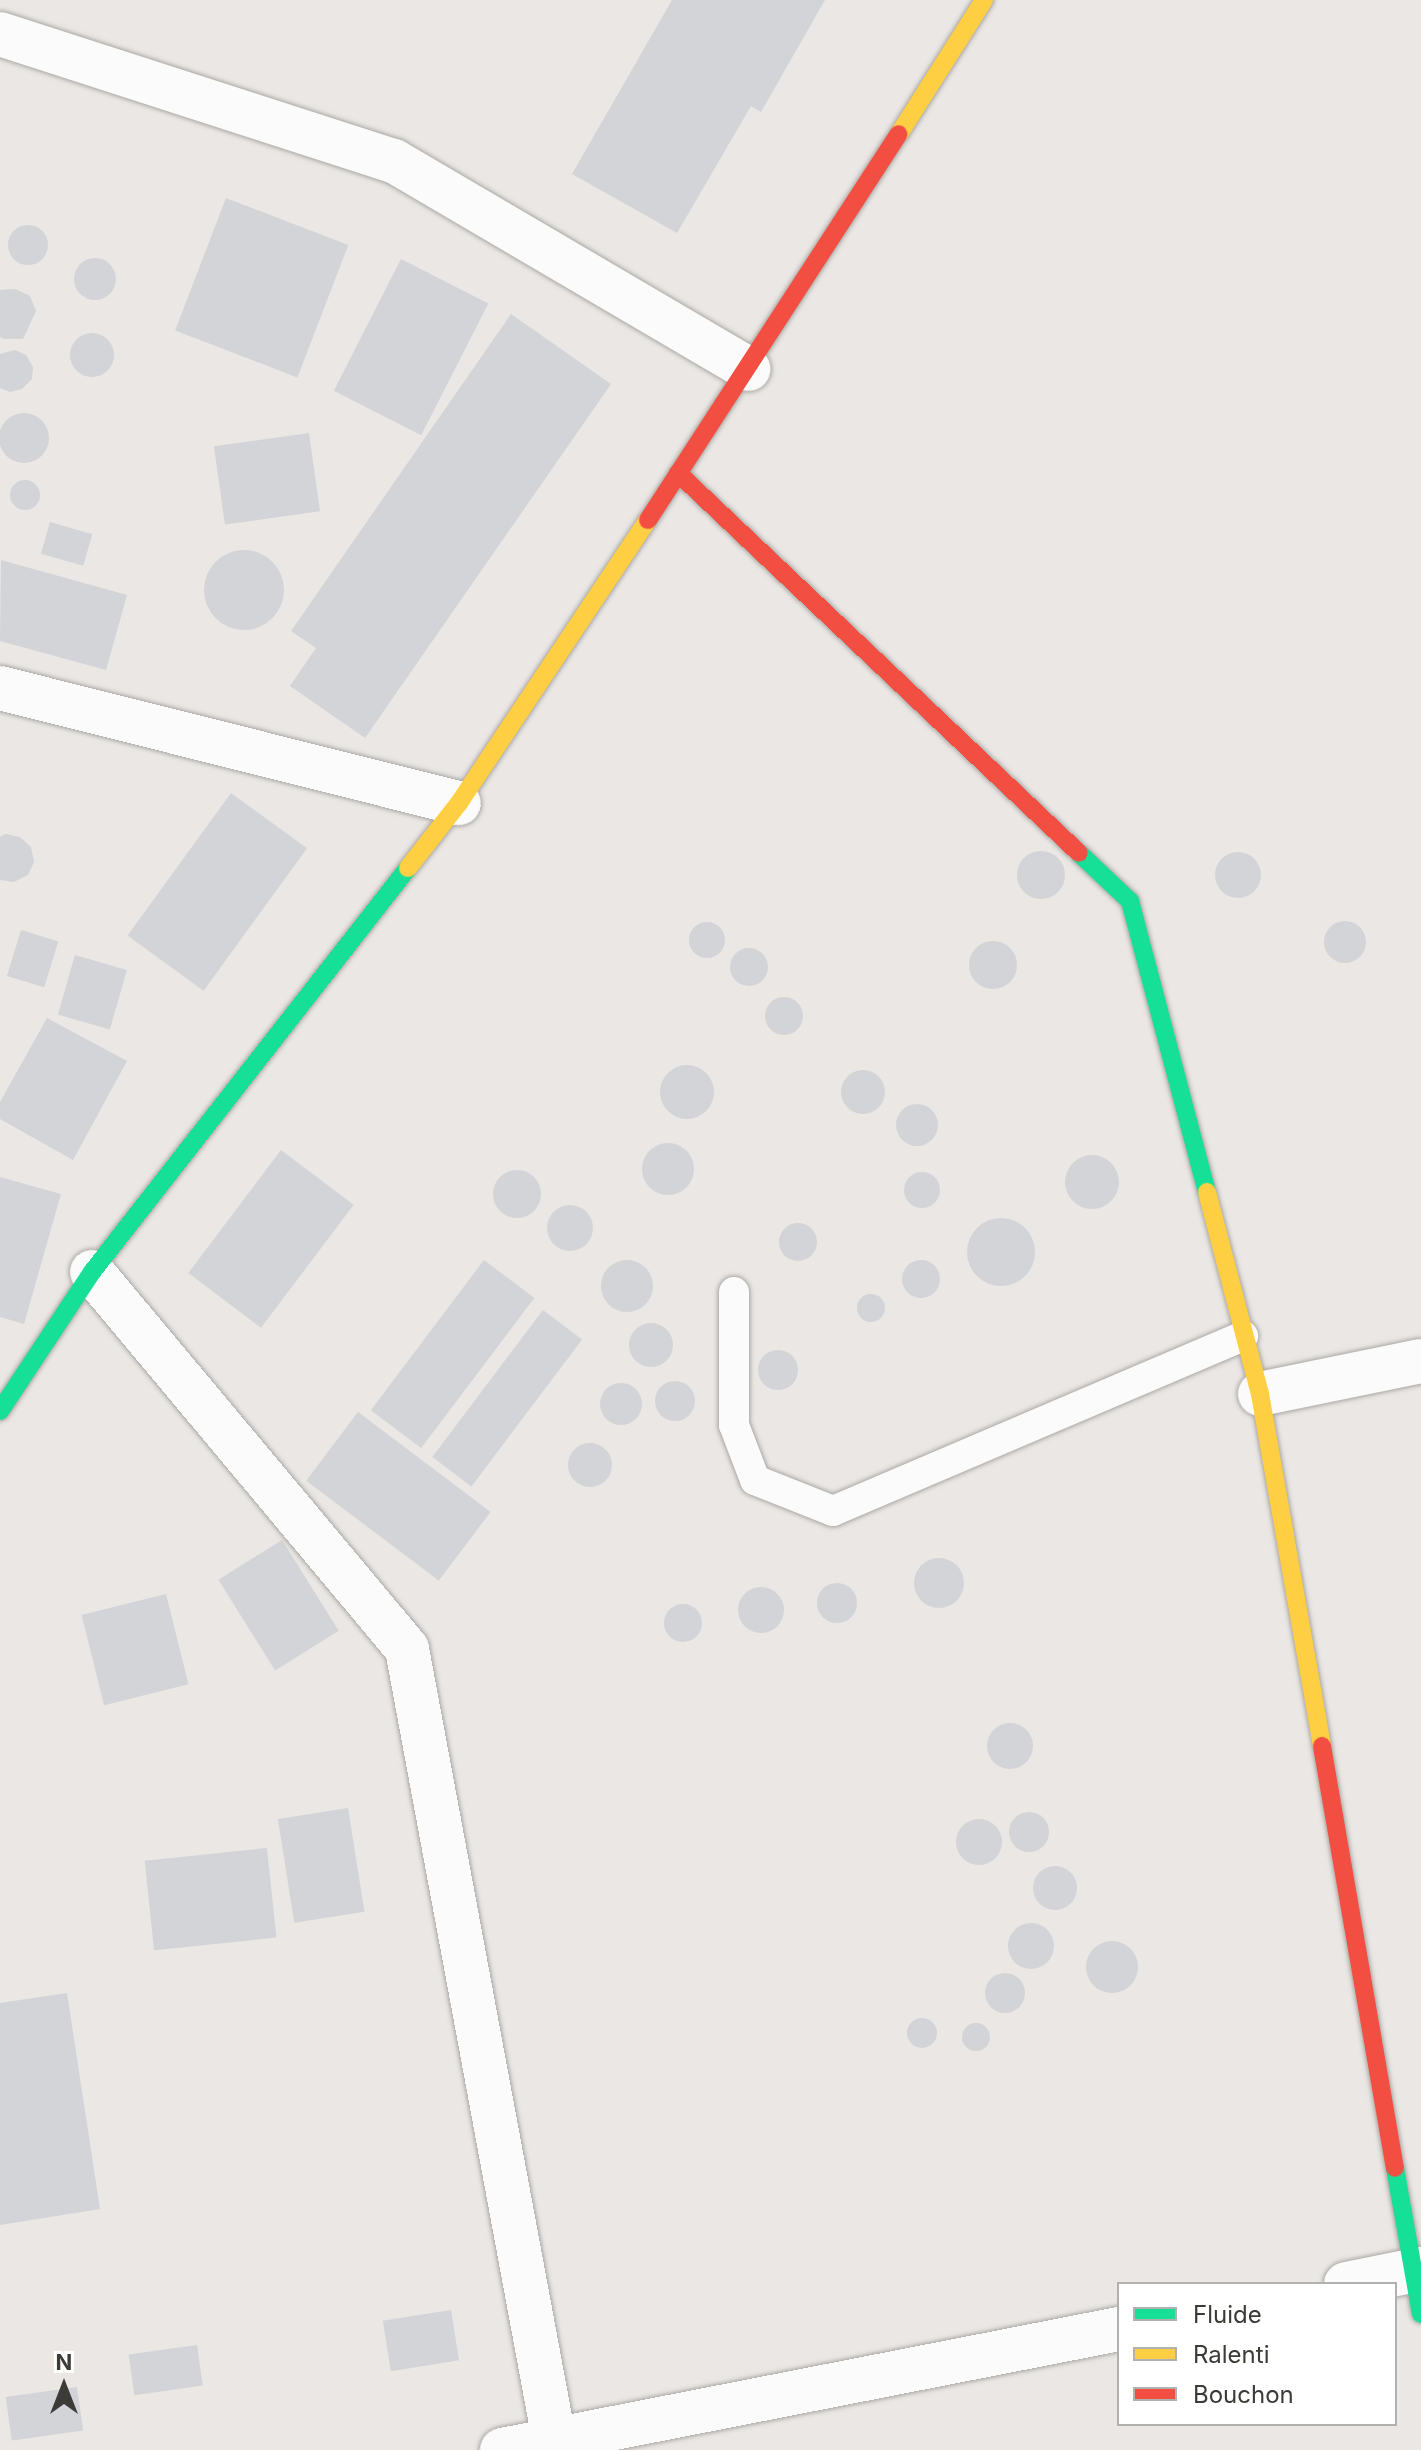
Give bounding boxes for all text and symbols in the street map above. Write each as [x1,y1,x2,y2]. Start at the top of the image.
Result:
legend [1117,2282,1397,2426]
text: Fluide [1193,2300,1262,2329]
text: Ralenti [1193,2340,1269,2369]
north arrow [24,2346,104,2426]
text: N [56,2349,72,2375]
text: Bouchon [1193,2380,1294,2409]

